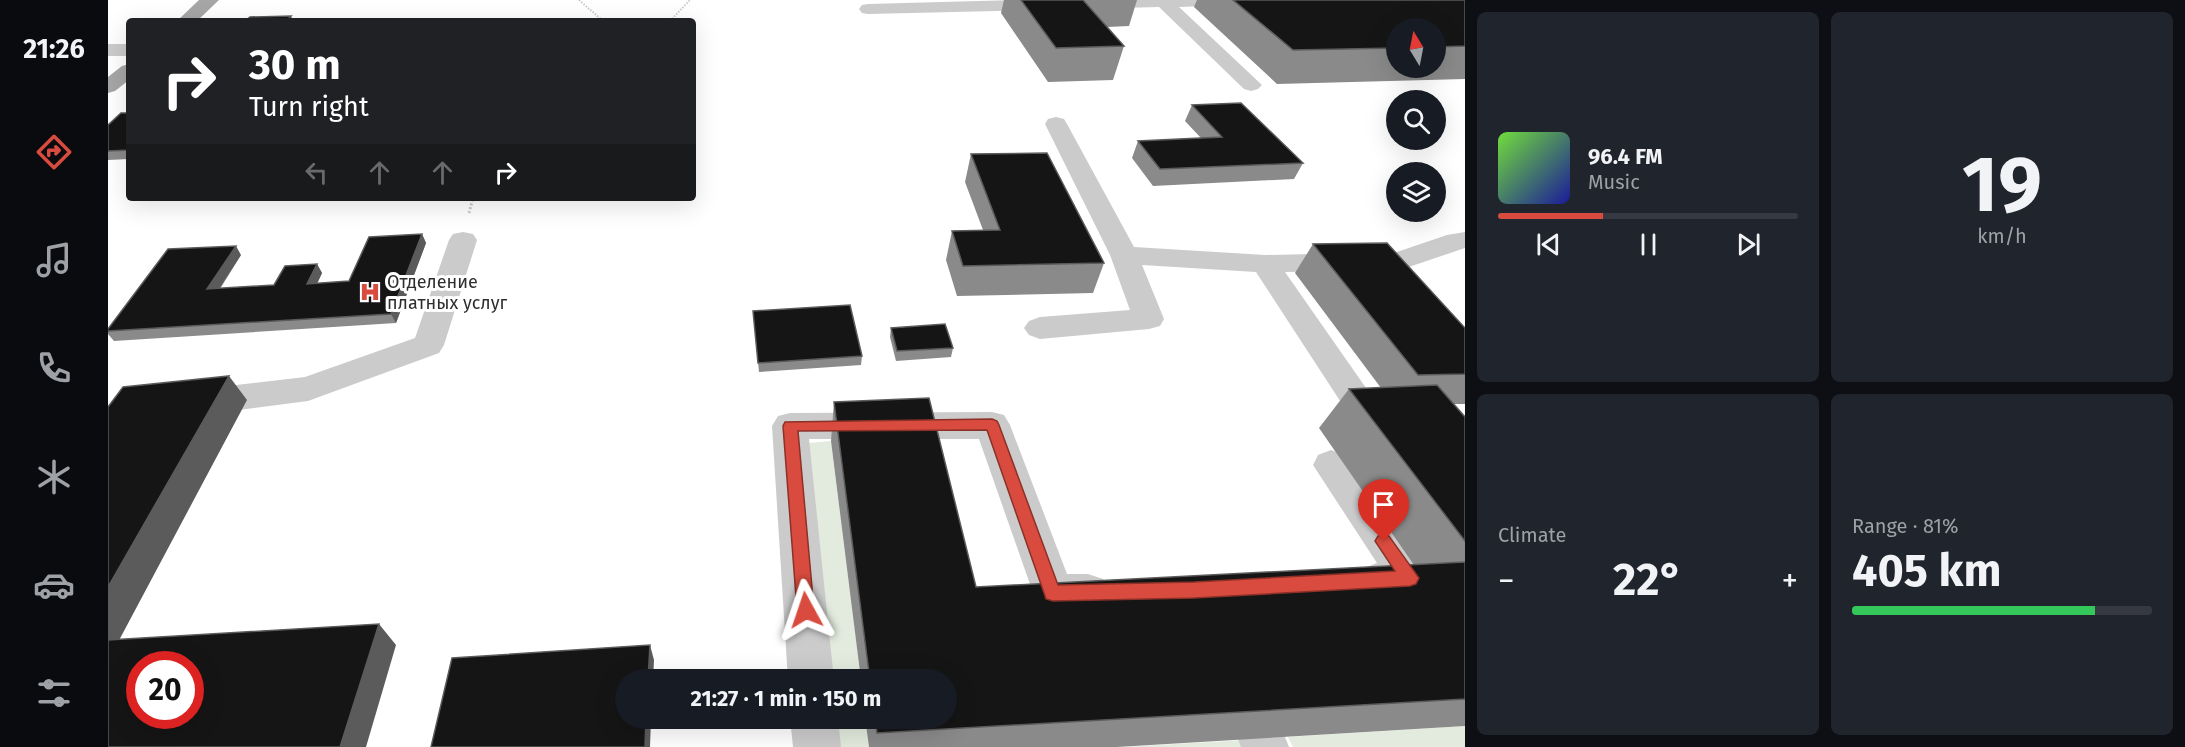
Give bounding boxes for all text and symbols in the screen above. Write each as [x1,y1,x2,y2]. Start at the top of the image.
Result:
north arrow [1386,18,1446,78]
map controls [1386,18,1446,222]
text: 21:26 [23,33,85,65]
text: 30 m [249,40,341,90]
icon: right [150,42,228,120]
button: search [1386,90,1446,150]
text: Turn right [249,91,369,123]
icon: directions [33,131,75,173]
text: 19 [1962,138,2042,232]
text: 96.4 FM [1588,143,1663,170]
icon: left [300,156,333,189]
icon: ahead [363,156,396,189]
icon: ahead [426,156,459,189]
icon: right [489,156,522,189]
button: layers [1386,162,1446,222]
text: Music [1588,170,1640,194]
text: km/h [1977,224,2027,248]
icon: previous [1532,228,1565,261]
icon: pause [1632,228,1665,261]
icon: next [1732,228,1765,261]
icon: music [33,239,75,281]
place label: Отделение платных услуг [387,271,508,314]
hospital icon: Отделение платных услуг [358,280,382,304]
icon: phone [33,347,75,389]
icon: climate [33,456,75,498]
pin [1358,479,1409,541]
icon: arrive [1367,488,1400,521]
text: Range · 81% [1852,514,1958,538]
text: Climate [1498,523,1566,547]
text: 405 km [1852,544,2001,598]
text: 22° [1613,553,1683,607]
text: − [1498,561,1515,601]
text: + [1782,561,1798,601]
icon: car [33,564,75,606]
position arrow [774,578,838,642]
speed limit sign: 20 [126,651,204,729]
icon: filters [33,672,75,714]
text: 21:27 · 1 min · 150 m [691,685,881,712]

